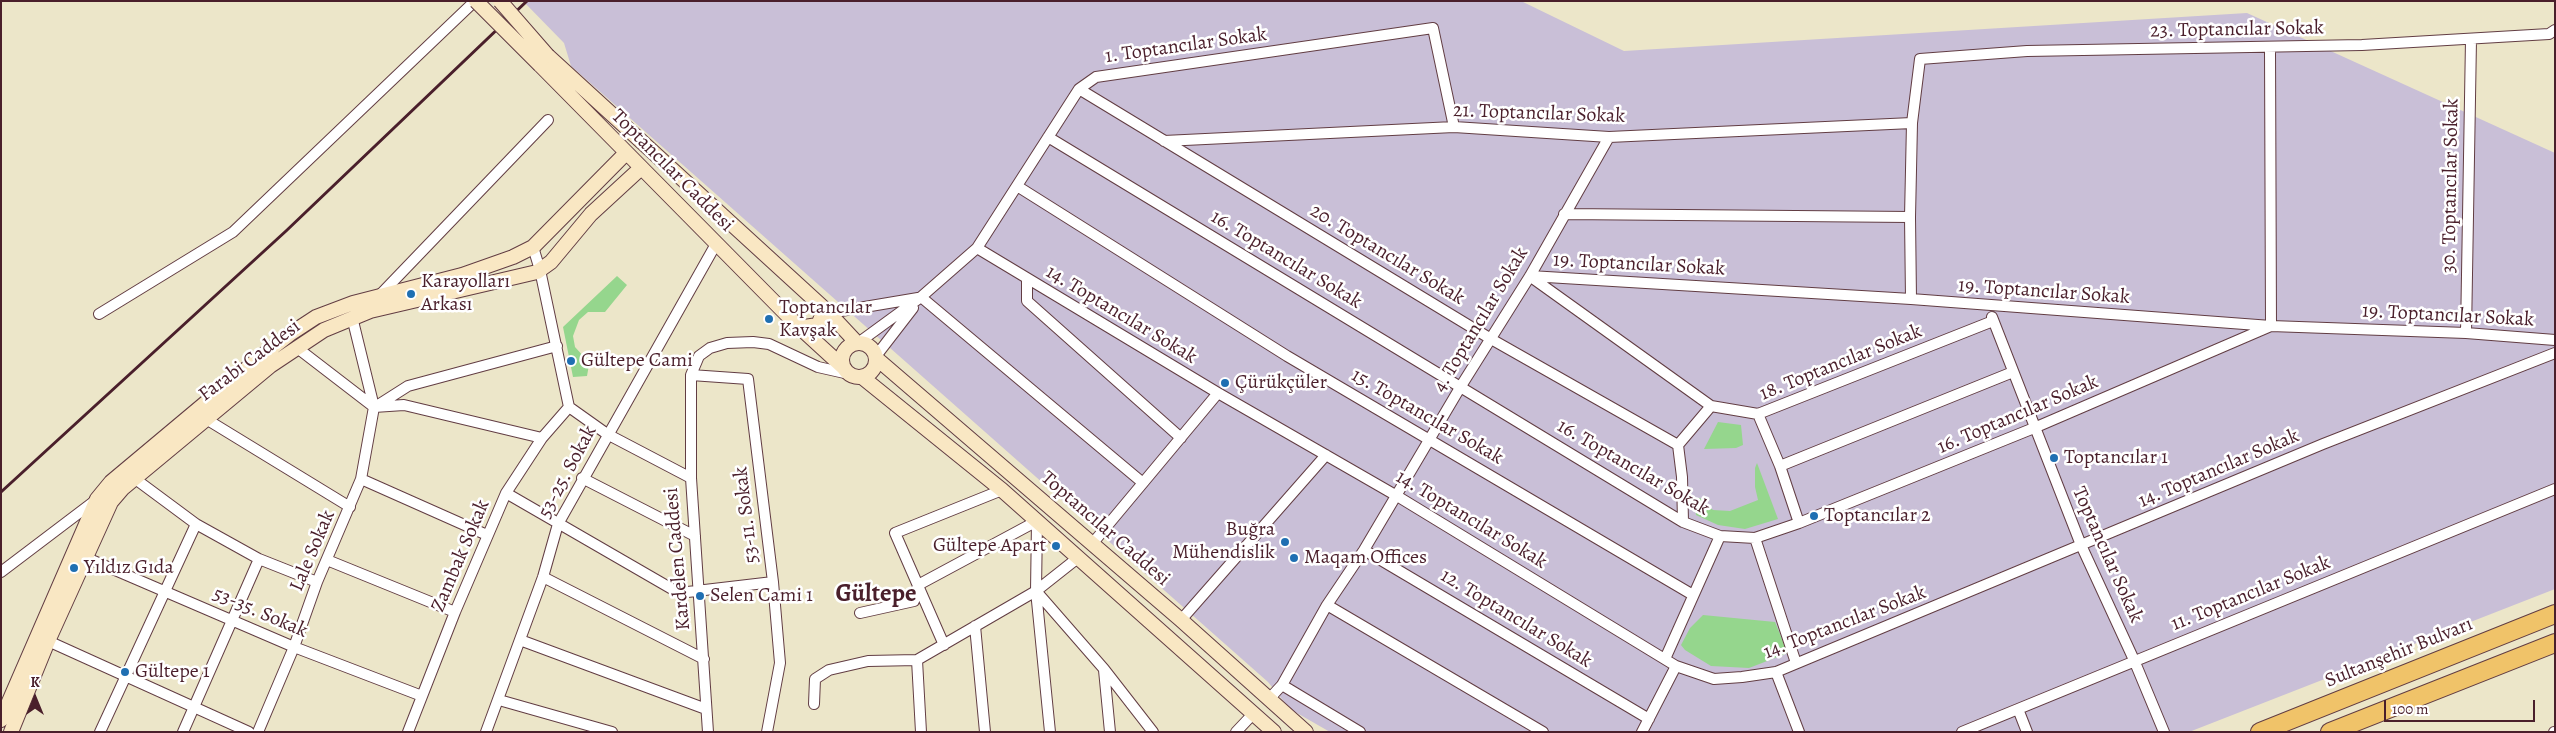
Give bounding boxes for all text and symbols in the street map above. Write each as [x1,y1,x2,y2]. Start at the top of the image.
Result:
street label: 23. Toptancılar Sokak [2150,16,2324,44]
street label: 1. Toptancılar Sokak [1104,23,1268,69]
street label: 30. Toptancılar Sokak [2437,98,2465,274]
street label: 21. Toptancılar Sokak [1452,99,1626,129]
street label: Toptancılar Caddesi [606,105,738,237]
street label: 20. Toptancılar Sokak [1305,199,1469,311]
street label: 16. Toptancılar Sokak [1206,205,1366,315]
street label: 4. Toptancılar Sokak [1428,243,1534,397]
street label: 19. Toptancılar Sokak [1552,249,1726,281]
street label: 14. Toptancılar Sokak [1041,260,1201,370]
place label: Karayolları Arkası [421,270,510,317]
street label: 19. Toptancılar Sokak [1957,274,2131,310]
marker: Karayolları Arkası [405,288,417,300]
place label: Toptancılar Kavşak [779,296,872,343]
street label: 19. Toptancılar Sokak [2361,300,2535,332]
marker: Toptancılar Kavşak [763,313,775,325]
street label: Farabi Caddesi [194,315,306,407]
street label: 18. Toptancılar Sokak [1756,320,1926,406]
place label: Gültepe Cami [581,349,693,373]
marker: Gültepe Cami [565,355,577,367]
street label: 15. Toptancılar Sokak [1347,364,1507,470]
street label: 16. Toptancılar Sokak [1934,370,2102,460]
place label: Çürükçüler [1235,371,1327,395]
marker: Çürükçüler [1219,377,1231,389]
street label: 16. Toptancılar Sokak [1552,415,1714,521]
street label: 53-25. Sokak [534,421,602,523]
street label: 14. Toptancılar Sokak [2135,424,2303,514]
place label: Toptancılar 1 [2064,446,2168,470]
marker: Toptancılar 1 [2048,452,2060,464]
street label: 53-11. Sokak [729,465,765,565]
street label: 14. Toptancılar Sokak [1391,465,1551,575]
street label: Toptancılar Caddesi [1036,466,1174,592]
street label: Toptancılar Sokak [2066,483,2148,627]
street label: Kardelen Caddesi [660,486,696,632]
street label: Zambak Sokak [427,496,495,616]
place label: Toptancılar 2 [1824,504,1931,528]
street label: Lale Sokak [285,507,341,595]
marker: Toptancılar 2 [1808,510,1820,522]
place label: Buğra Mühendislik [1172,518,1275,565]
place label: Gültepe Apart [933,534,1046,558]
marker: Buğra Mühendislik [1279,536,1291,548]
marker: Gültepe Apart [1050,540,1062,552]
place label: Maqam Offices [1304,546,1427,570]
street label: 11. Toptancılar Sokak [2168,551,2334,637]
marker: Maqam Offices [1288,552,1300,564]
place label: Yıldız Gıda [84,556,174,580]
marker: Yıldız Gıda [68,562,80,574]
street label: 12. Toptancılar Sokak [1436,564,1596,674]
district label: Gültepe [835,580,917,610]
street label: 14. Toptancılar Sokak [1760,581,1930,665]
street label: 53-35. Sokak [209,582,311,644]
place label: Selen Cami 1 [710,584,813,608]
marker: Selen Cami 1 [694,590,706,602]
street label: Sultanşehir Bulvarı [2322,612,2476,694]
place label: Gültepe 1 [135,660,210,684]
marker: Gültepe 1 [119,666,131,678]
north arrow [10,673,60,723]
text: K [30,673,40,692]
scale bar [2386,690,2537,722]
text: 100 m [2392,699,2429,719]

